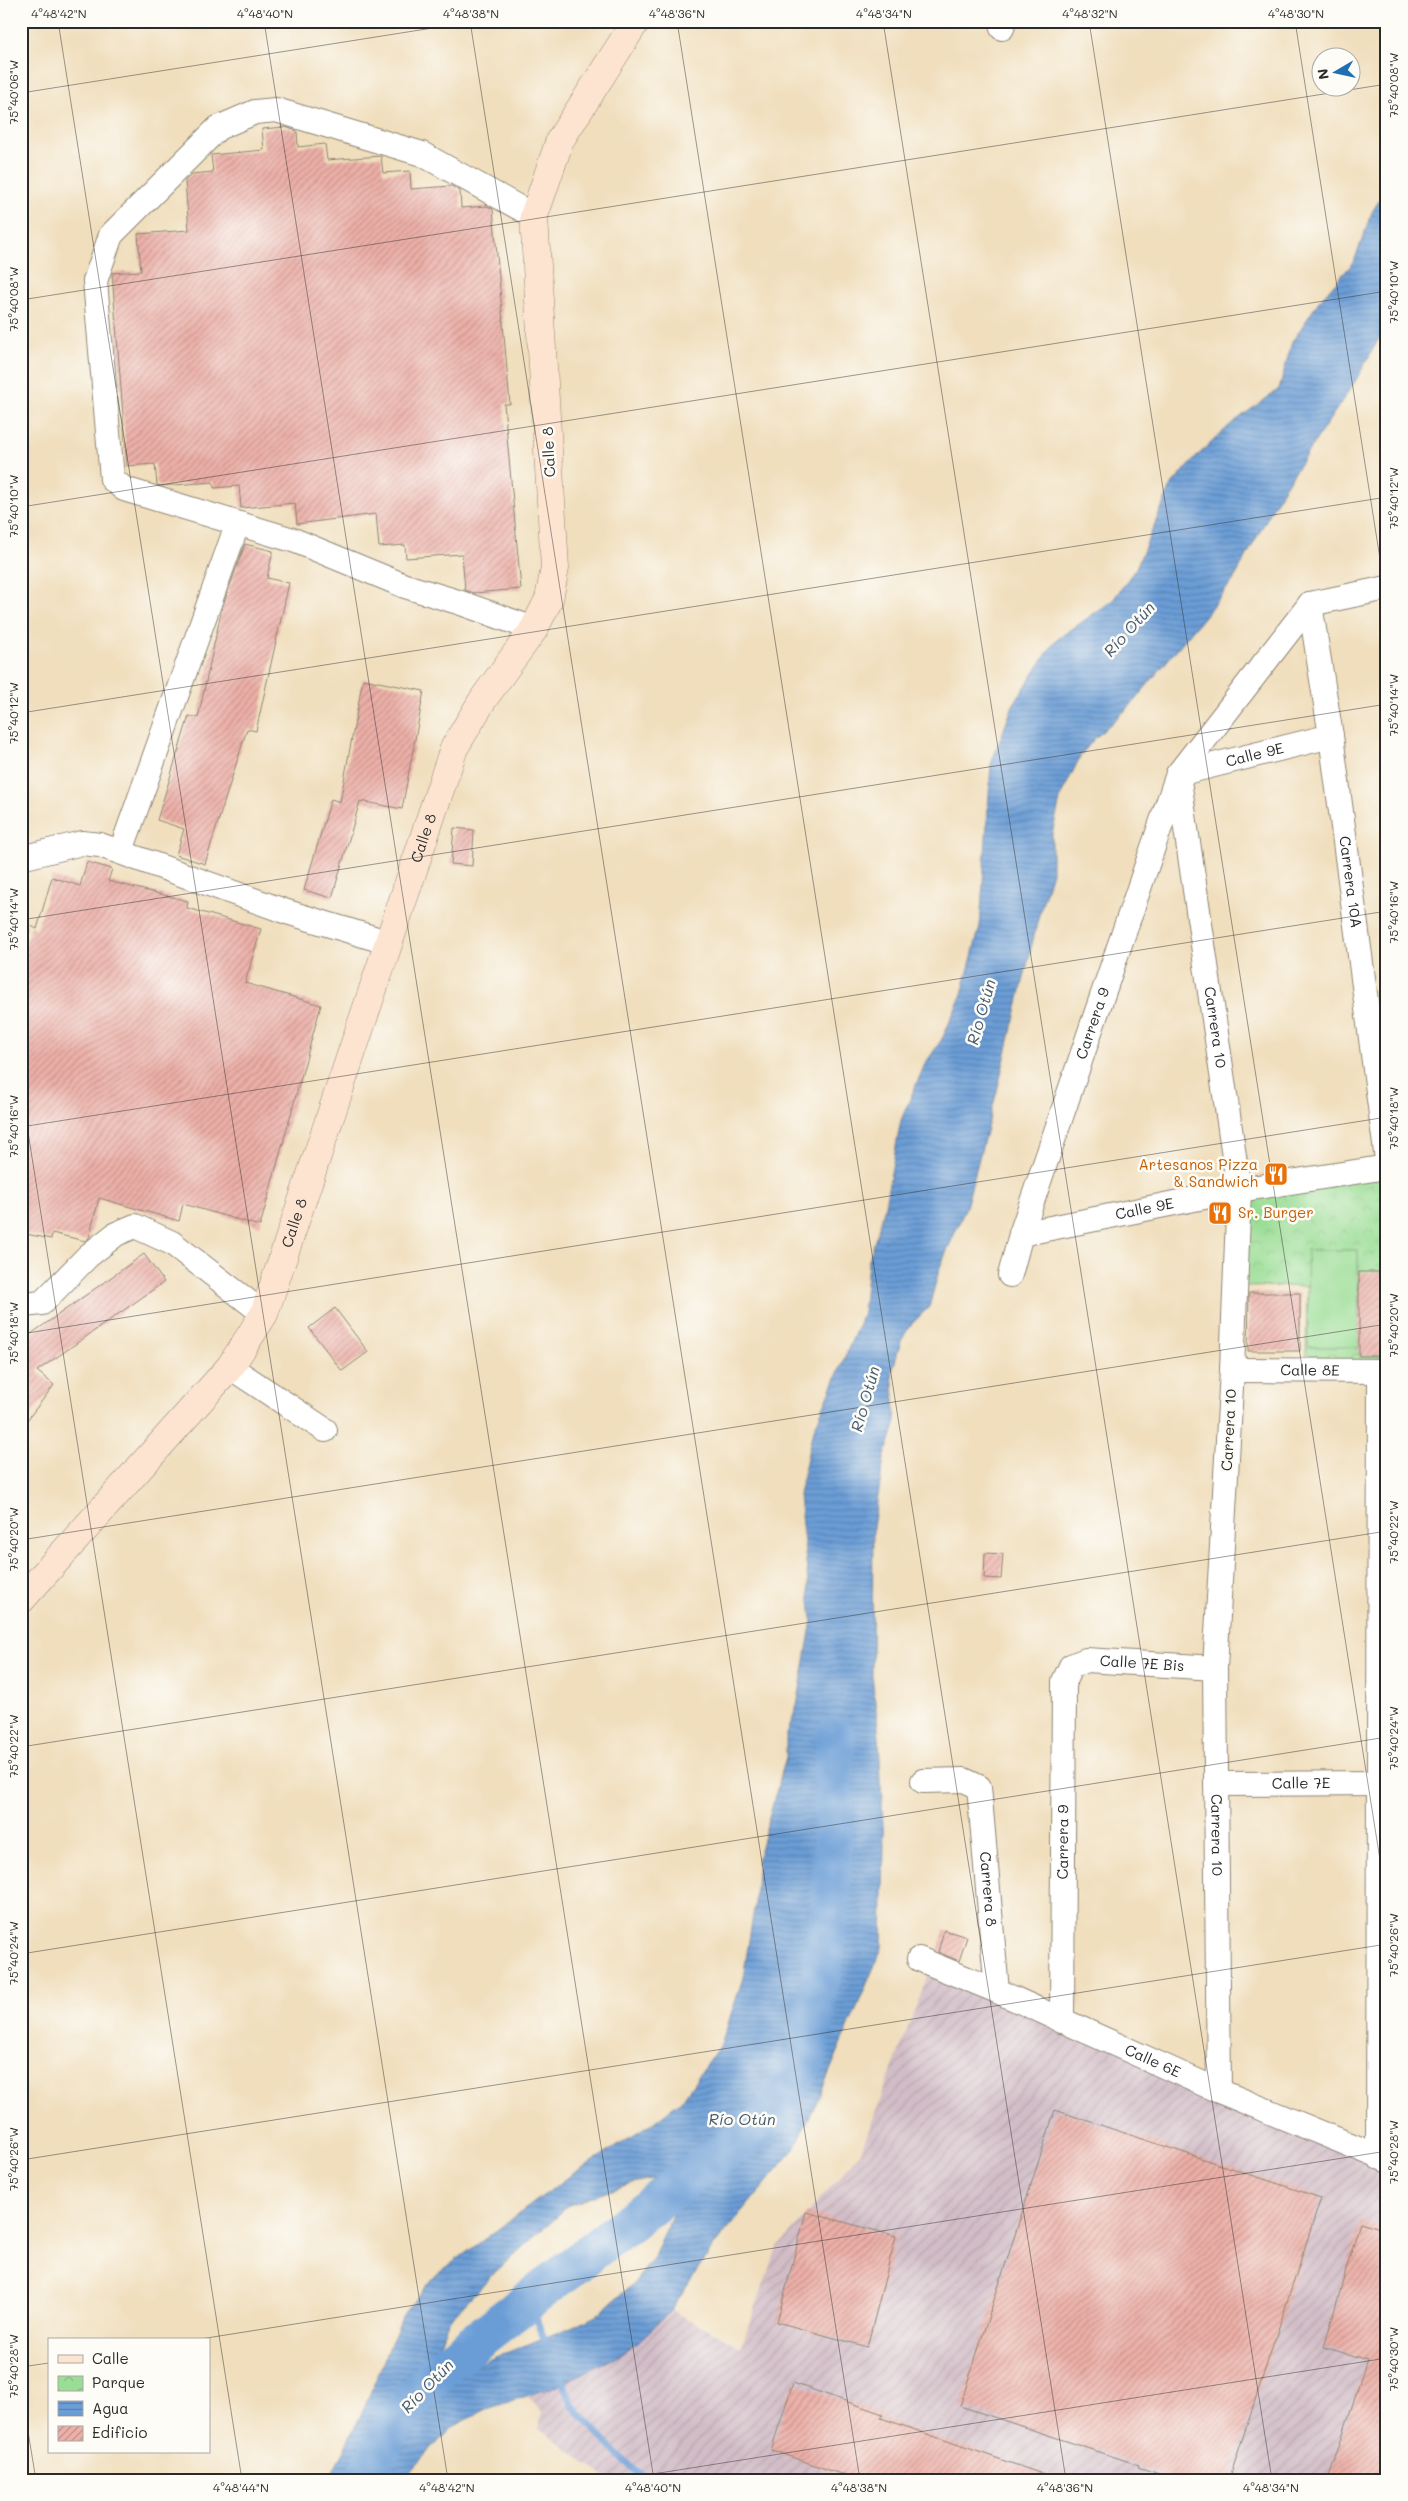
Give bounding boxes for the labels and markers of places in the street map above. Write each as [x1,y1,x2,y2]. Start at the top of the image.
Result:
place label: Artesanos Pizza & Sandwich [1138,1154,1258,1191]
restaurant icon: Artesanos Pizza & Sandwich [1263,1161,1289,1187]
restaurant icon: Sr. Burger [1207,1200,1233,1226]
place label: Sr. Burger [1238,1202,1314,1222]

